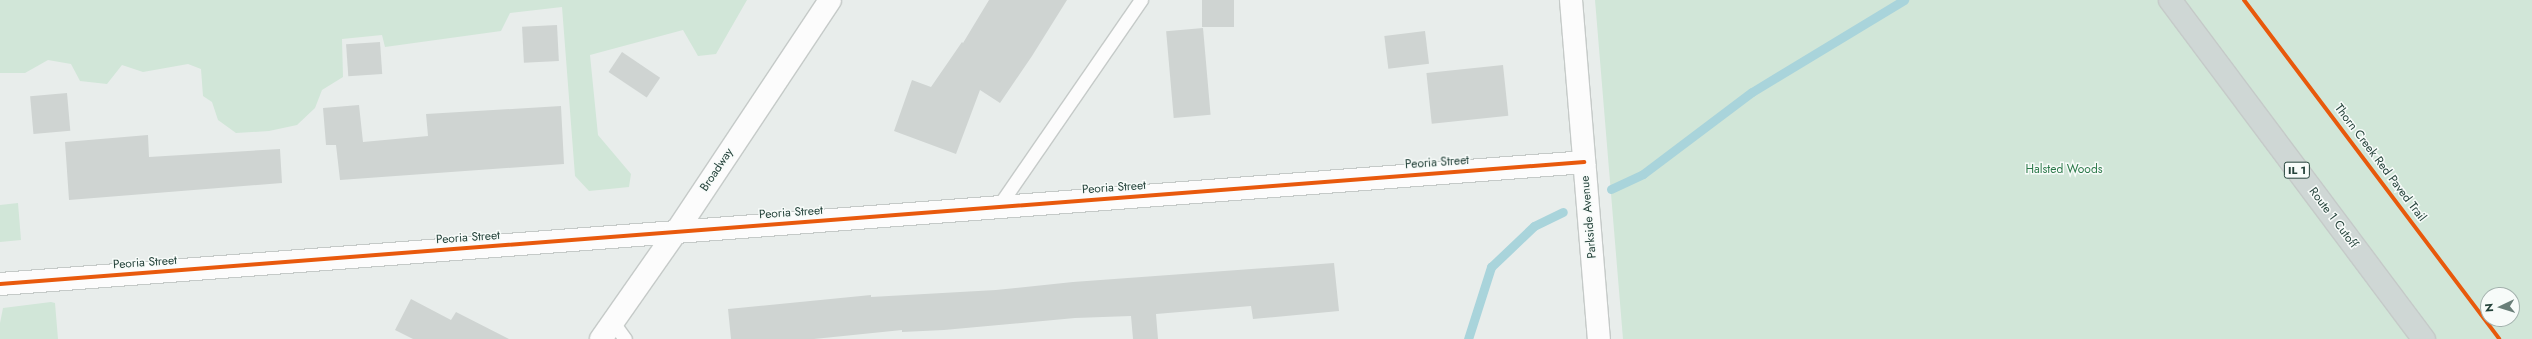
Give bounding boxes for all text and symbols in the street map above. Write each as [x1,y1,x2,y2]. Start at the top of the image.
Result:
street label: Thorn Creek Red Paved Trail [2331,101,2429,225]
street label: Broadway [697,146,737,194]
street label: Peoria Street [1404,154,1470,172]
road number: IL 1 [2283,161,2311,179]
park label: Halsted Woods [2025,163,2103,177]
street label: Parkside Avenue [1578,175,1600,259]
street label: Peoria Street [1081,179,1147,197]
street label: Route 1 Cutoff [2306,185,2360,251]
street label: Peoria Street [758,204,824,222]
street label: Peoria Street [435,229,501,247]
street label: Peoria Street [112,254,178,272]
north arrow [2480,287,2520,327]
text: N [2481,303,2497,313]

